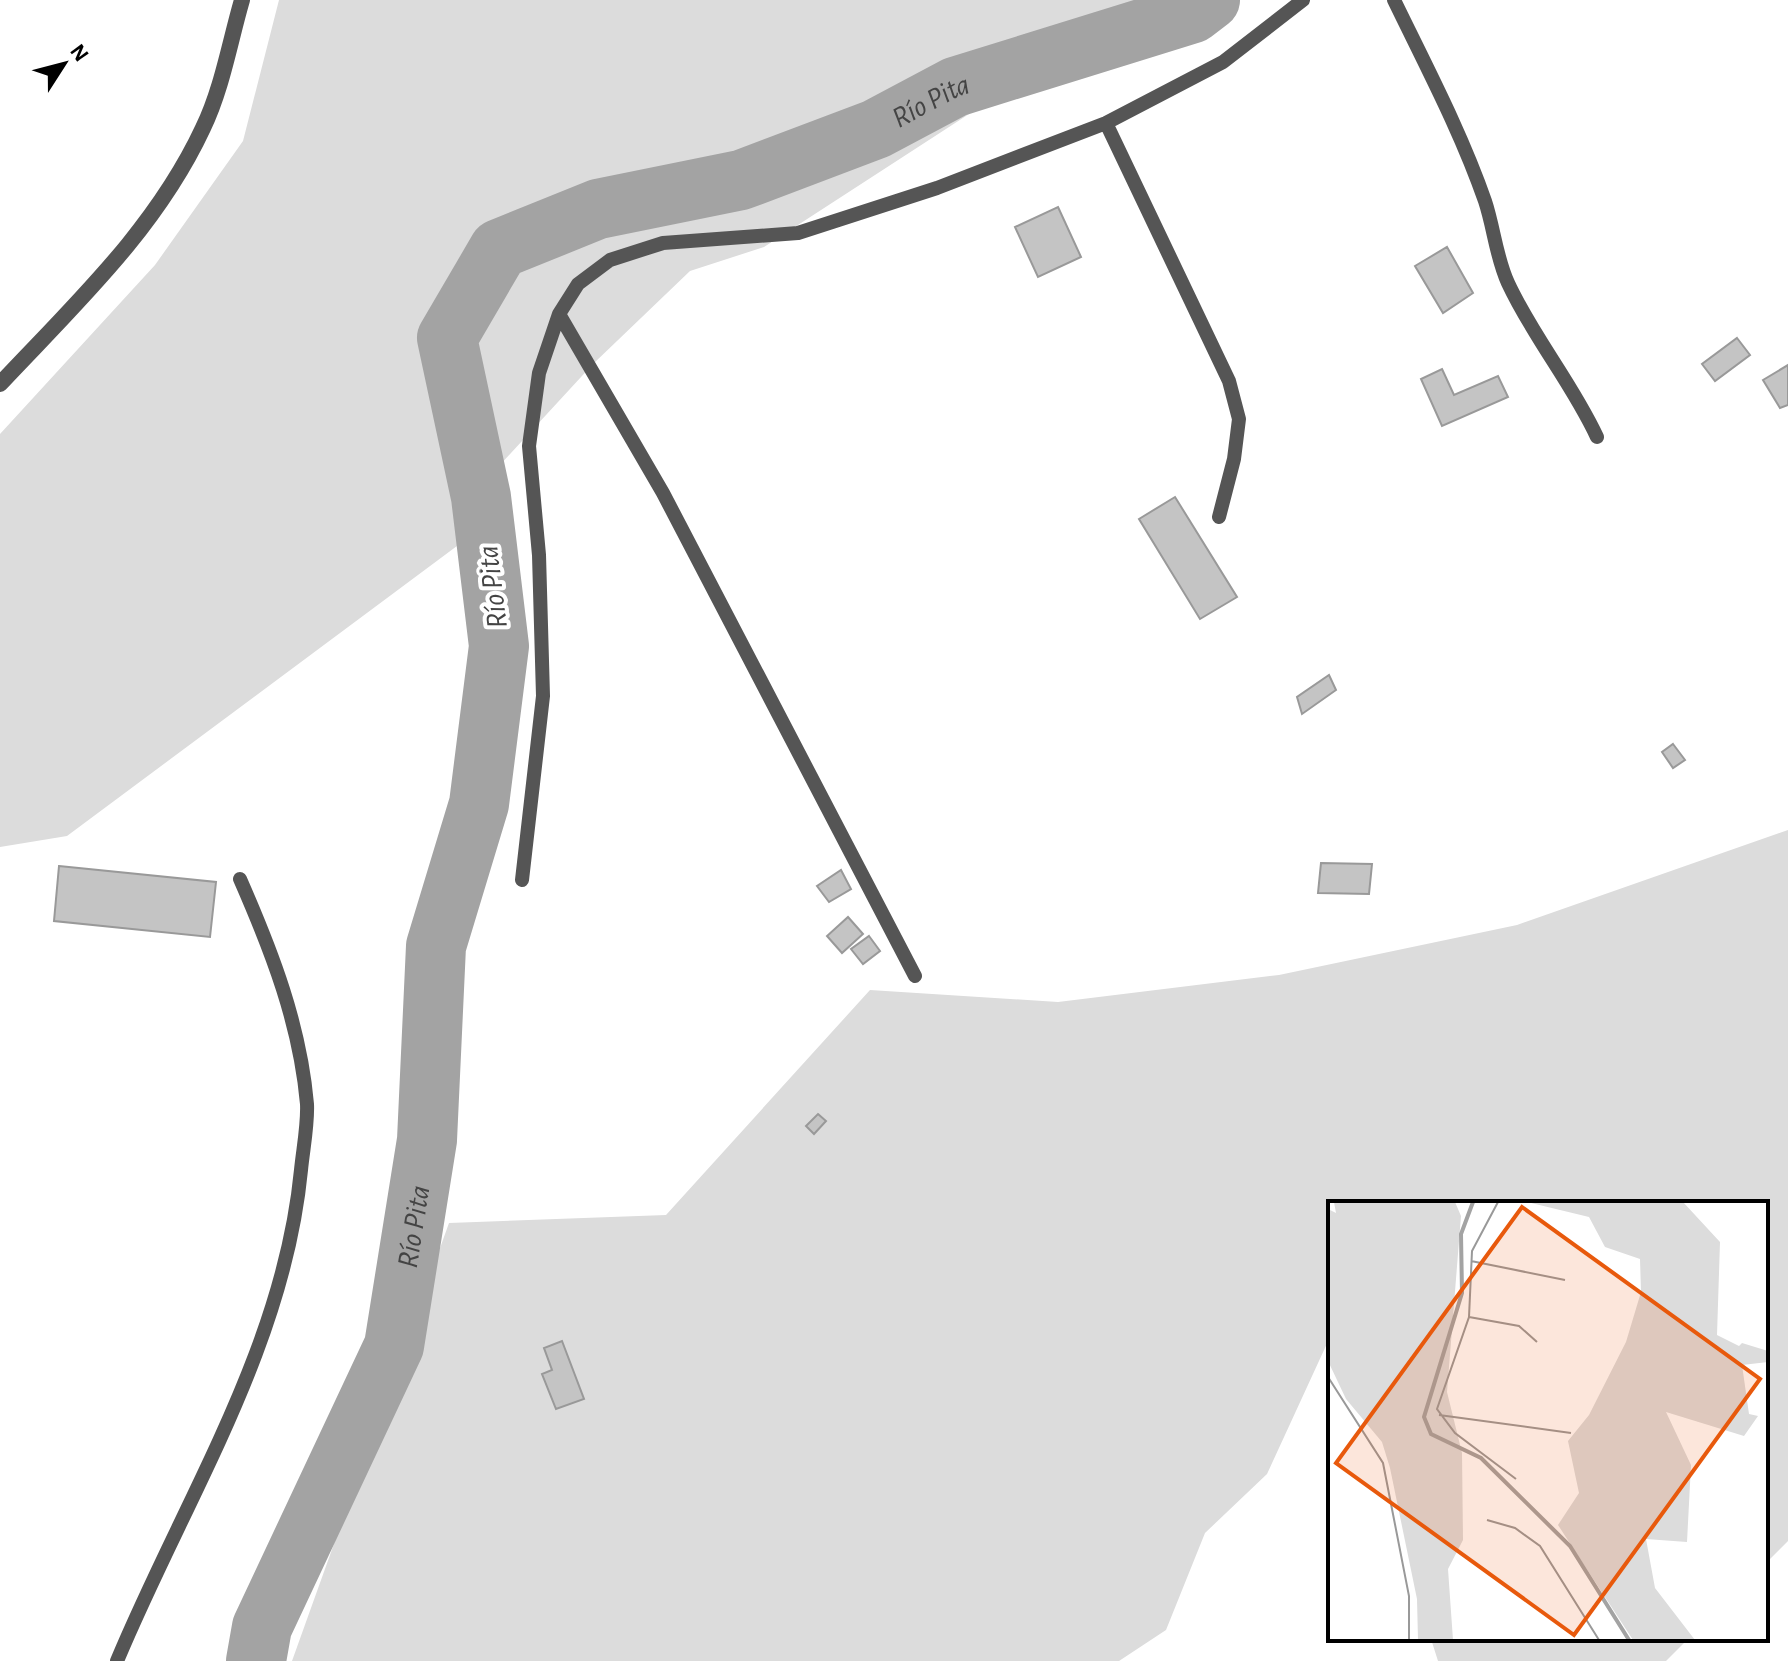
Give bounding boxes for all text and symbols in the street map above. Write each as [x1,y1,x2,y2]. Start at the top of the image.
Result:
north arrow [24,24,104,104]
text: N [66,40,93,65]
water label: Río Pita [887,69,973,134]
water label: Río Pita [473,544,513,630]
water label: Río Pita [393,1183,436,1270]
inset map [1328,1201,1768,1641]

